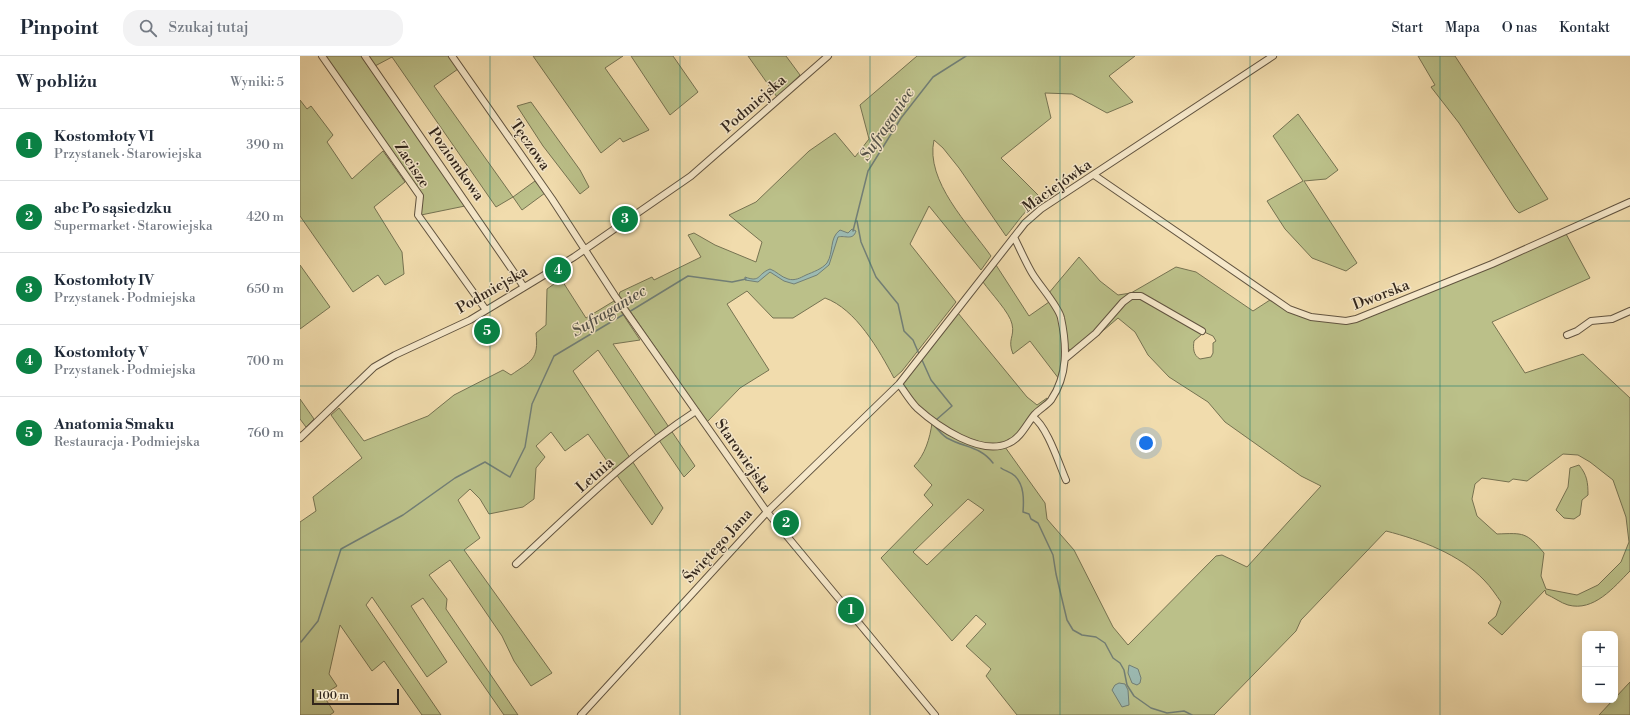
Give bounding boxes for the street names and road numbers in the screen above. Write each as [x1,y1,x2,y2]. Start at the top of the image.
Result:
street label: Podmiejska [718,71,790,137]
street label: Tęczowa [506,116,555,174]
street label: Poziomkowa [424,124,488,205]
street label: Zacisze [390,138,434,192]
street label: Maciejówka [1019,155,1096,217]
street label: Podmiejska [453,262,531,318]
street label: Dworska [1350,275,1412,314]
street label: Starowiejska [710,415,776,497]
street label: Letnia [572,453,618,497]
street label: Świętego Jana [679,504,757,587]

